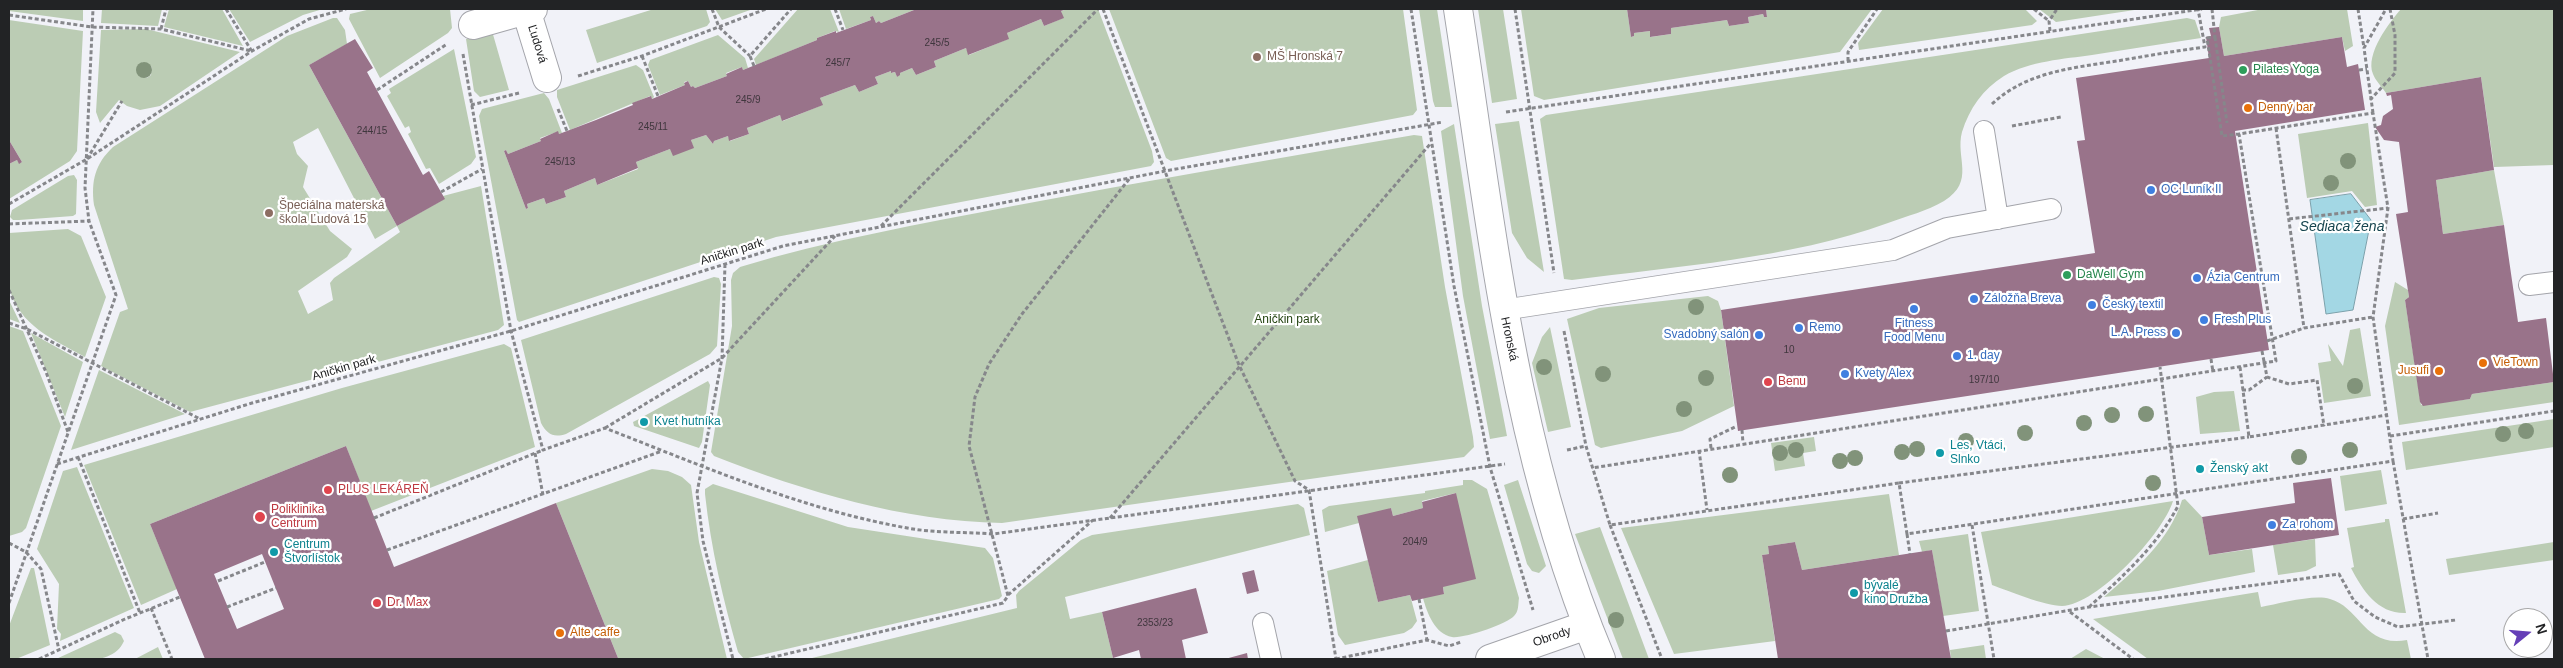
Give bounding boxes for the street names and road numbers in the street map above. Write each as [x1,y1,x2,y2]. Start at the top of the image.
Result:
street label: Ľudová [524,23,550,65]
street label: Aničkin park [699,236,765,268]
street label: Hronská [1497,316,1521,362]
street label: Aničkin park [311,352,377,384]
street label: Obrody [1531,624,1573,650]

